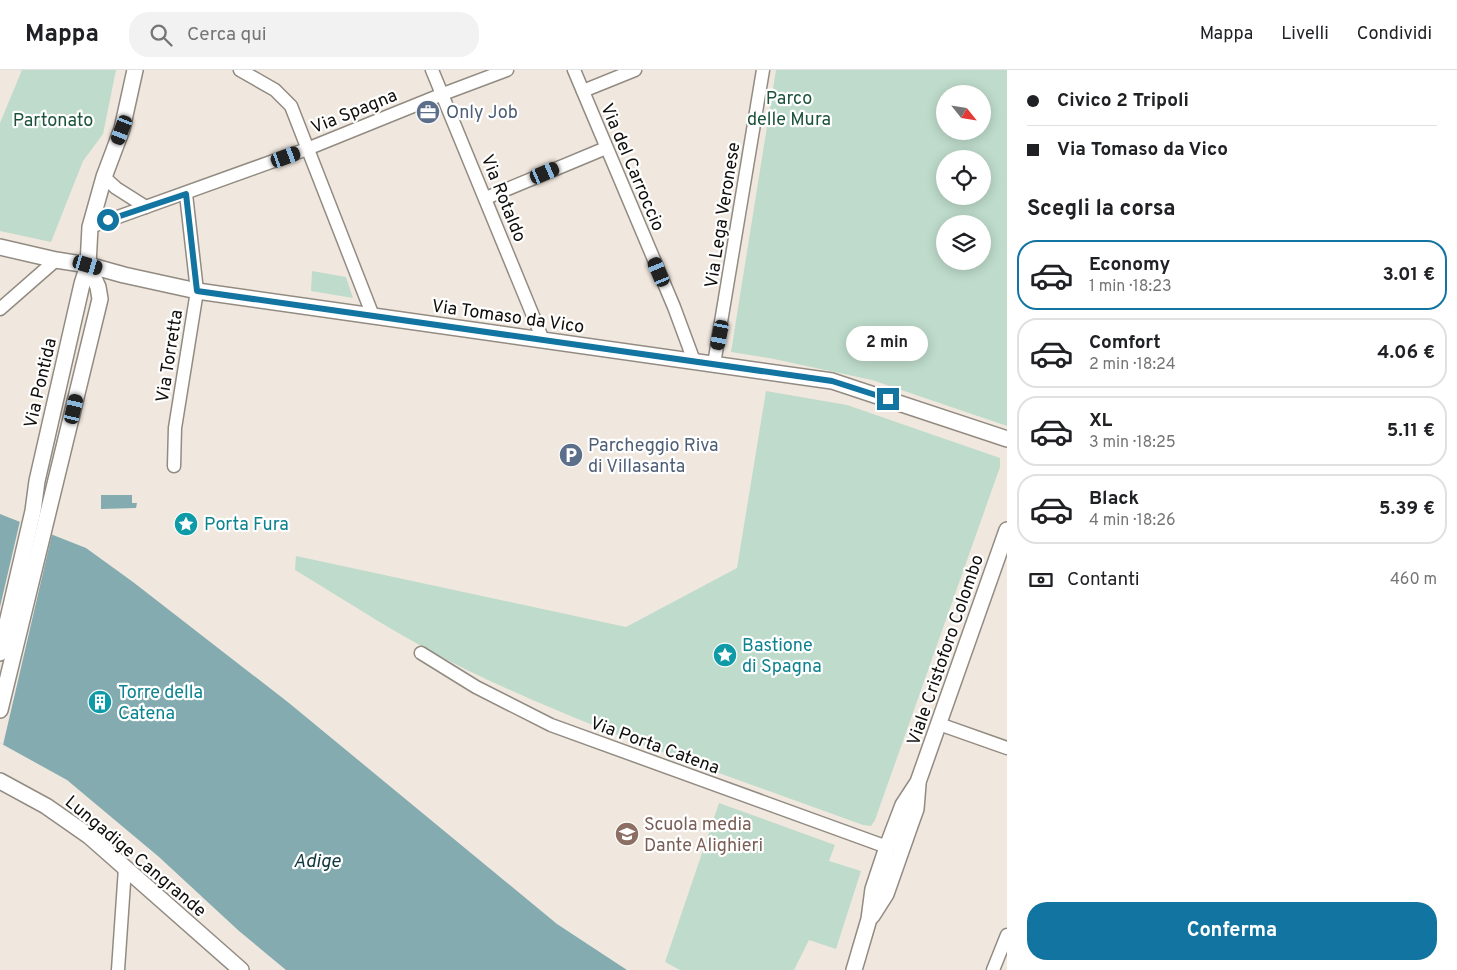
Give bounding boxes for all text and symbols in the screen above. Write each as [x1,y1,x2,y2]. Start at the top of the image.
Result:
search box [129,12,479,57]
text: Mappa [25,20,99,50]
icon: search [147,21,175,49]
text: Cerca qui [187,23,267,47]
text: Mappa [1200,23,1253,46]
text: Livelli [1281,23,1329,46]
text: Condividi [1357,23,1432,46]
street label: Via Spagna [308,85,401,140]
north arrow [936,85,991,140]
map controls [936,85,991,270]
park label: Parco delle Mura [747,88,831,132]
text: Civico 2 Tripoli [1057,89,1189,113]
office icon: Only Job [415,99,441,125]
street label: Via del Carroccio [594,100,669,235]
place label: Only Job [446,102,518,125]
park label: Partonato [13,110,93,133]
car [109,113,134,147]
text: Via Tomaso da Vico [1057,138,1228,162]
street label: Via Lega Veronese [701,141,746,290]
car [269,145,302,169]
button: locate [936,150,991,205]
street label: Via Rotaldo [475,151,531,246]
car [528,160,561,186]
text: Scegli la corsa [1027,196,1176,223]
route start [97,209,119,231]
button: layers [936,215,991,270]
icon: car [1029,253,1074,298]
text: Economy [1089,253,1170,277]
car [71,254,104,276]
car [646,255,671,289]
text: 3.01 € [1383,263,1435,287]
text: 1 min · 18:23 [1089,277,1172,297]
street label: Via Tomaso da Vico [430,295,586,340]
street label: Via Torretta [152,308,189,404]
car [709,319,730,351]
callout: 2 min [847,326,929,362]
icon: car [1029,331,1074,376]
text: Comfort [1089,331,1161,355]
text: 2 min [866,333,908,353]
street label: Via Pontida [20,336,63,431]
text: 4.06 € [1377,341,1435,365]
text: 2 min · 18:24 [1089,355,1176,375]
route end [877,388,899,410]
car [63,393,84,425]
icon: car [1029,409,1074,454]
text: XL [1089,409,1112,433]
text: 5.11 € [1387,419,1435,443]
text: 3 min · 18:25 [1089,433,1176,453]
place label: Parcheggio Riva di Villasanta [588,435,719,479]
parking icon: Parcheggio Riva di Villasanta [558,442,584,468]
icon: car [1029,487,1074,532]
text: Black [1089,487,1139,511]
text: 5.39 € [1379,497,1435,521]
place icon: Porta Fura [173,511,199,537]
text: 4 min · 18:26 [1089,511,1176,531]
place label: Porta Fura [204,514,289,537]
street label: Viale Cristoforo Colombo [903,552,990,749]
icon: cash [1027,566,1055,594]
text: Contanti [1067,568,1140,592]
text: 460 m [1390,570,1437,590]
place label: Bastione di Spagna [742,635,822,679]
place icon: Bastione di Spagna [712,642,738,668]
place label: Torre della Catena [118,682,203,726]
building icon: Torre della Catena [87,689,113,715]
street label: Via Porta Catena [587,712,722,780]
street label: Lungadige Cangrande [59,791,211,923]
place label: Scuola media Dante Alighieri [644,814,763,858]
school or university icon: Scuola media Dante Alighieri [614,821,640,847]
water label: Adige [293,850,341,874]
button: Conferma [1027,902,1437,960]

